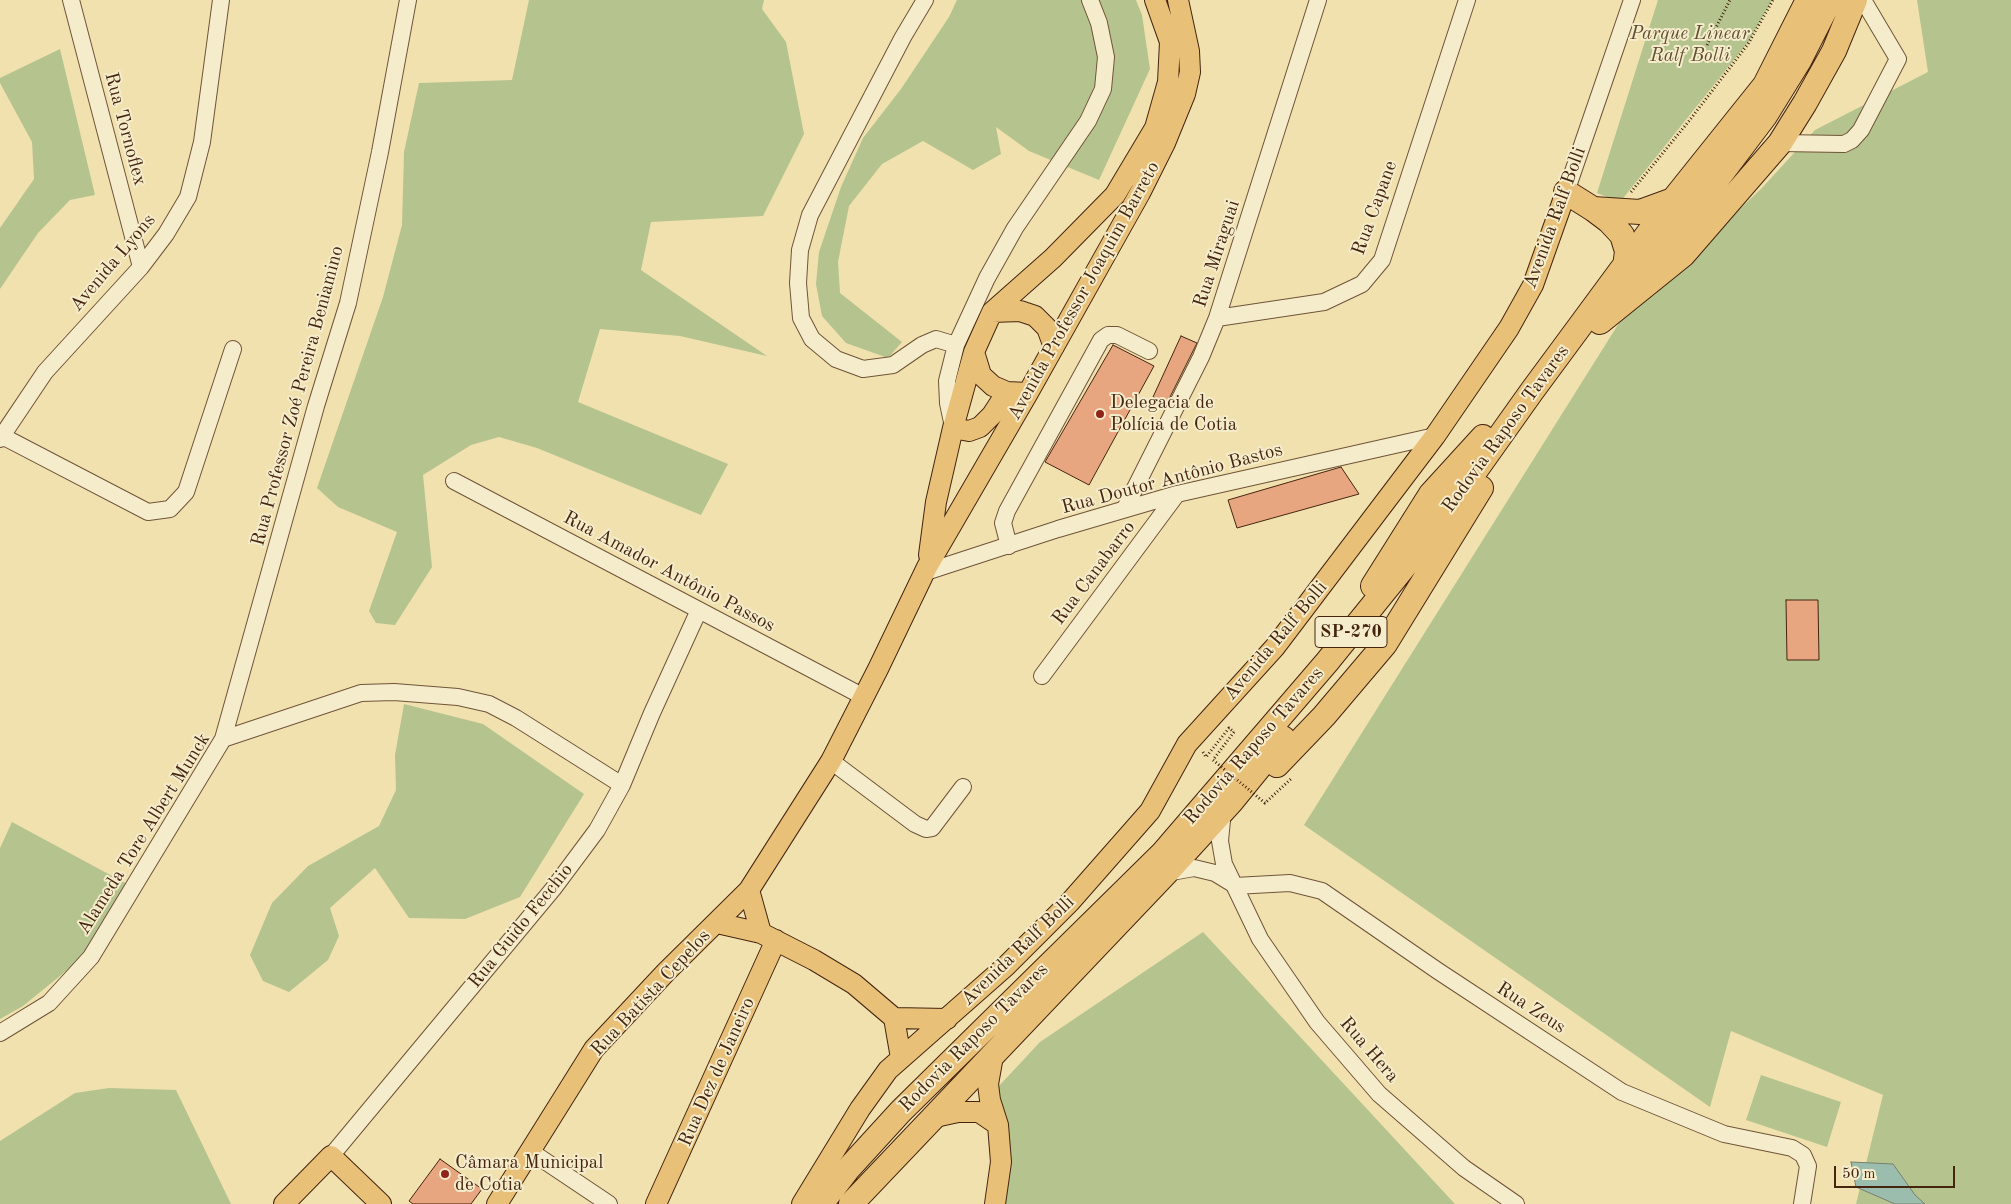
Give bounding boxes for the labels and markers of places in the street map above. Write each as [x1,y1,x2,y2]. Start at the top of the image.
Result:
place label: Delegacia de Polícia de Cotia [1110,392,1237,436]
marker: Delegacia de Polícia de Cotia [1094,408,1106,420]
place label: Câmara Municipal de Cotia [455,1152,603,1196]
marker: Câmara Municipal de Cotia [439,1168,451,1180]

